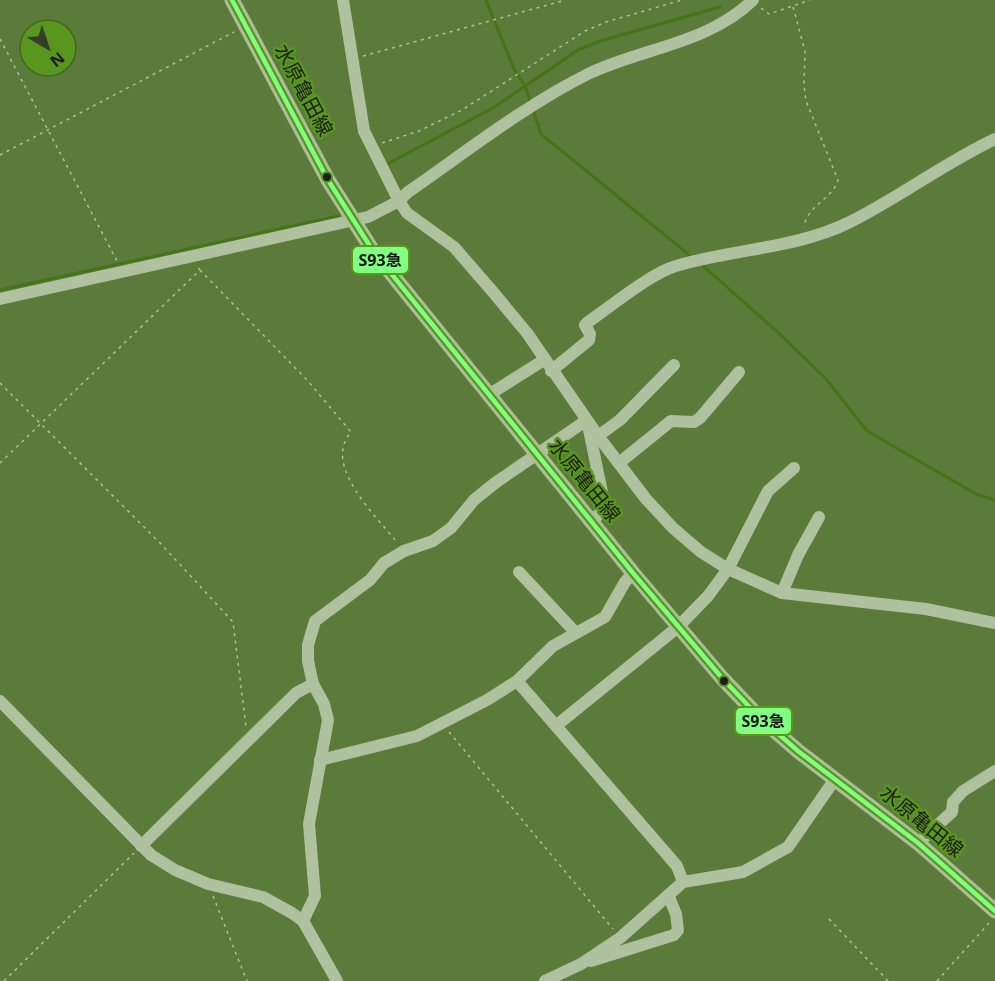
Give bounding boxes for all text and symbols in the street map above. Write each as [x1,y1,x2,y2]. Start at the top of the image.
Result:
north arrow [18,18,78,78]
street label: 水原亀田線 [269,40,339,140]
text: N [45,47,69,72]
unlabelled marker [321,171,333,183]
line badge: S93急 [352,246,409,274]
text: S93急 [358,249,402,271]
street label: 水原亀田線 [543,433,627,527]
unlabelled marker [718,675,730,687]
line badge: S93急 [735,707,792,735]
text: S93急 [741,710,785,732]
street label: 水原亀田線 [875,779,969,863]

